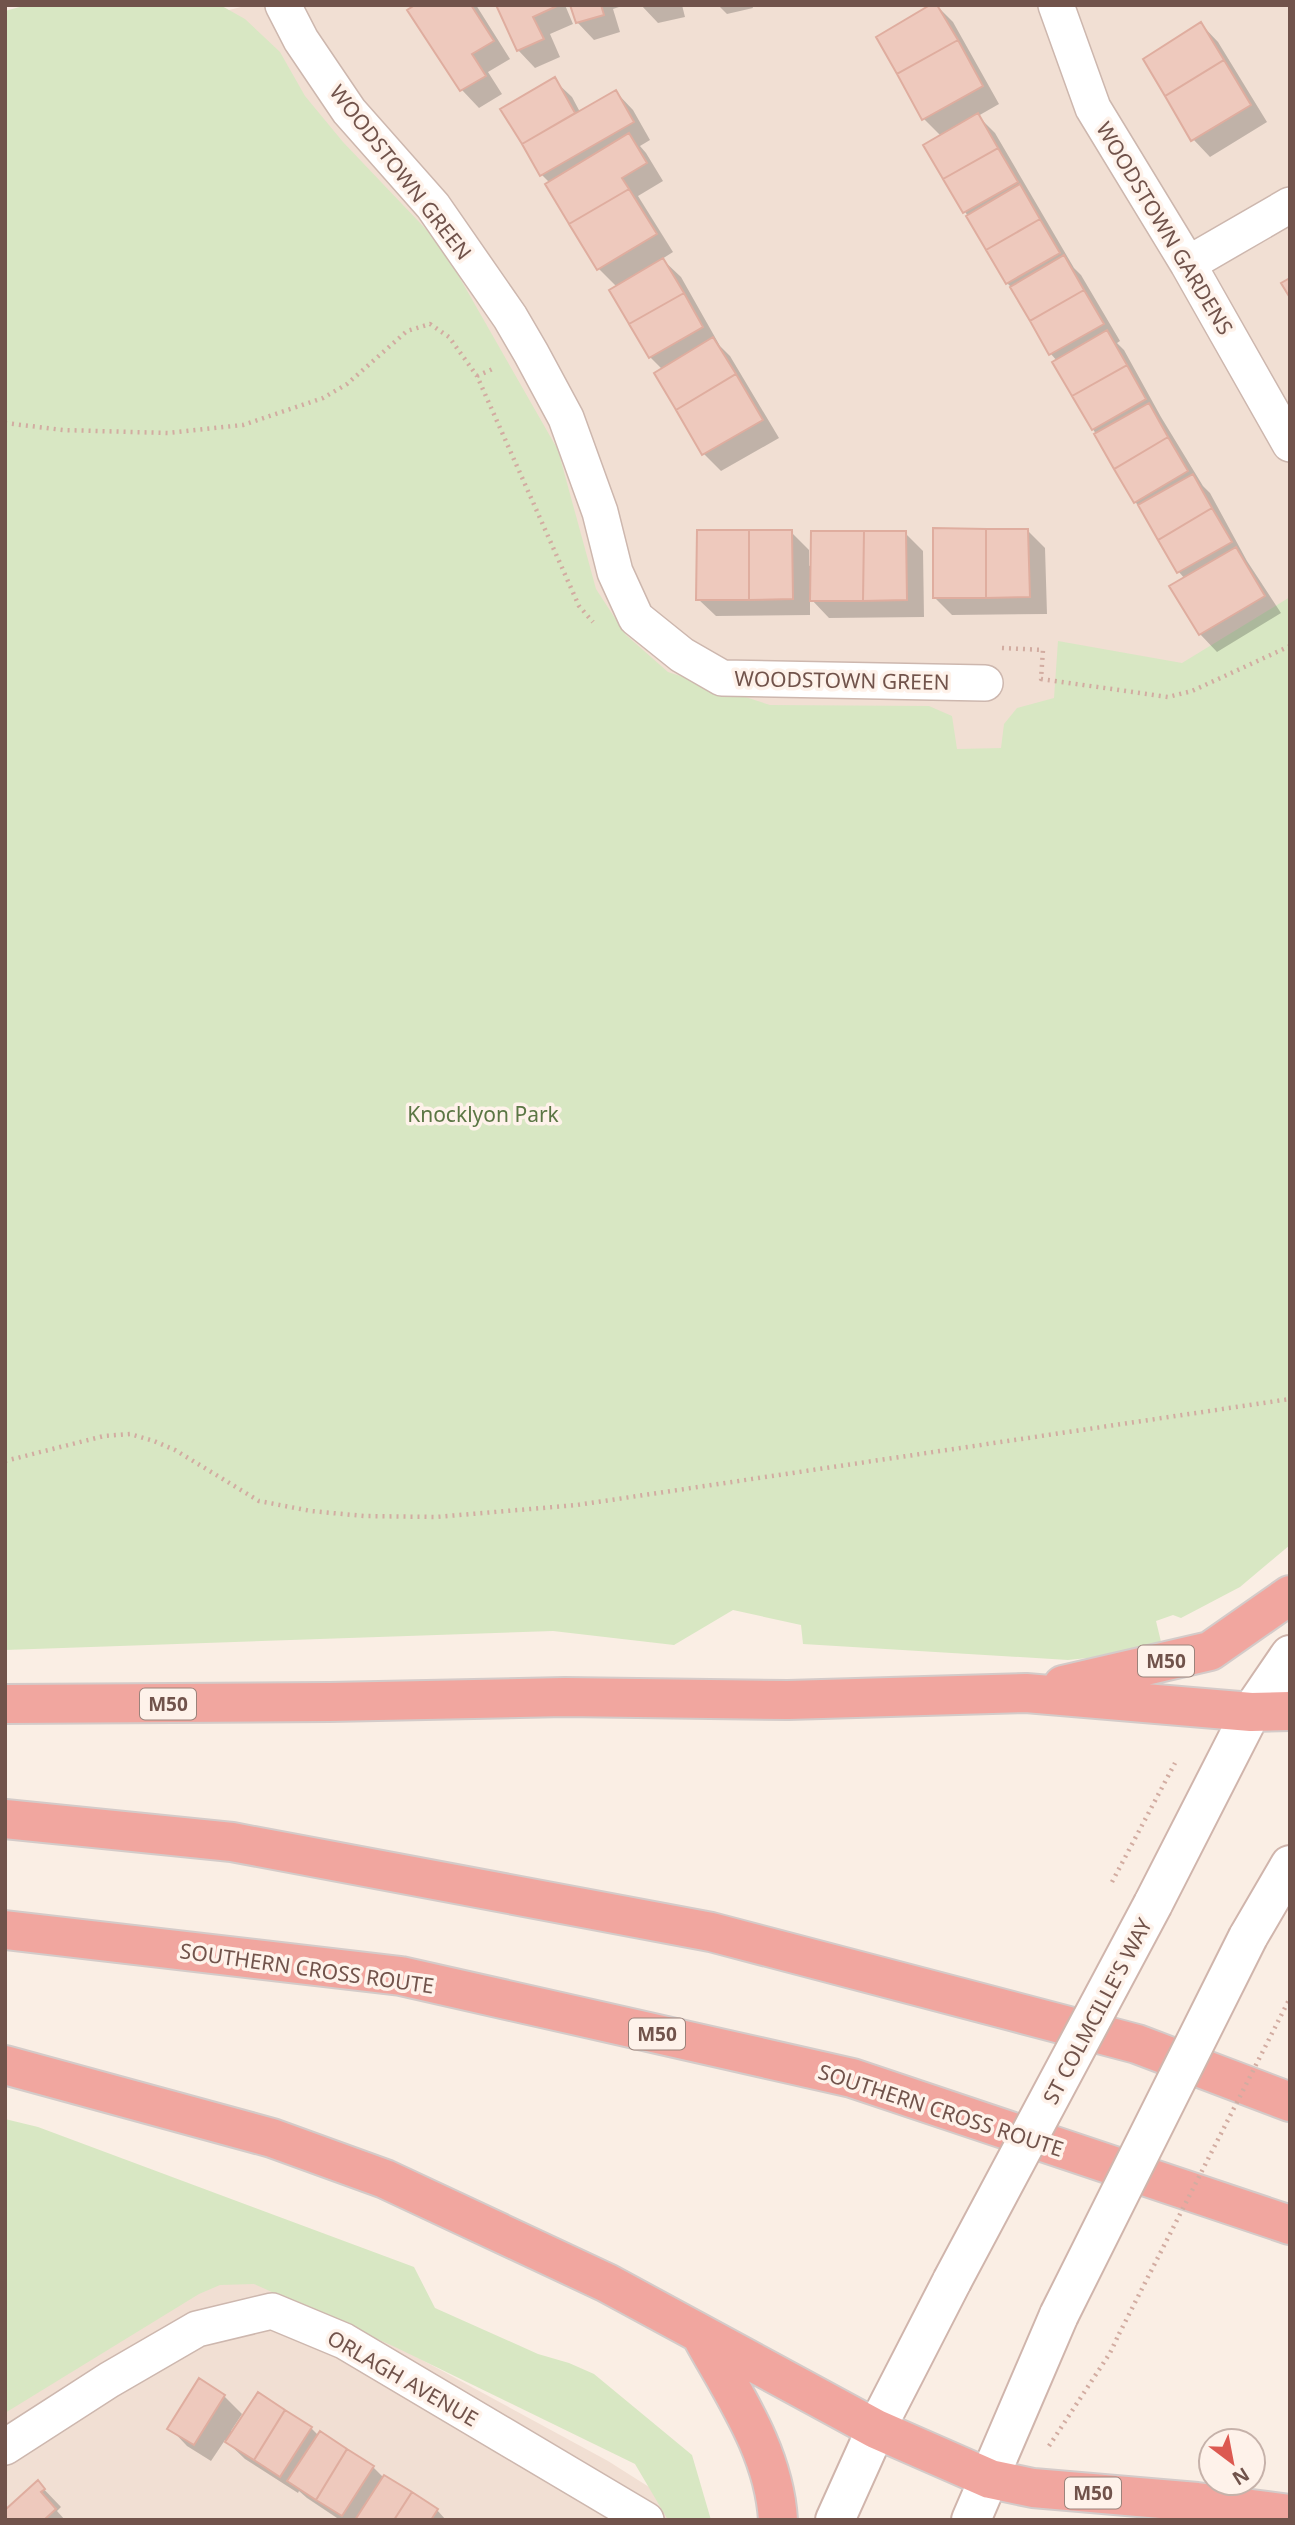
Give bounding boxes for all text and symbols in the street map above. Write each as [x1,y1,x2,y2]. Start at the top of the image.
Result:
street label: WOODSTOWN GREEN [324,79,478,265]
street label: WOODSTOWN GARDENS [1090,116,1240,340]
street label: WOODSTOWN GREEN [734,664,950,696]
park label: Knocklyon Park [407,1100,560,1128]
road number: M50 [1138,1646,1194,1676]
road number: M50 [140,1688,196,1720]
street label: ST COLMCILLE'S WAY [1036,1913,1158,2109]
street label: SOUTHERN CROSS ROUTE [178,1936,436,2000]
road number: M50 [629,2018,685,2050]
street label: SOUTHERN CROSS ROUTE [815,2057,1067,2163]
street label: ORLAGH AVENUE [323,2323,483,2433]
north arrow [1197,2427,1267,2497]
text: N [1228,2461,1254,2492]
road number: M50 [1065,2478,1121,2508]

